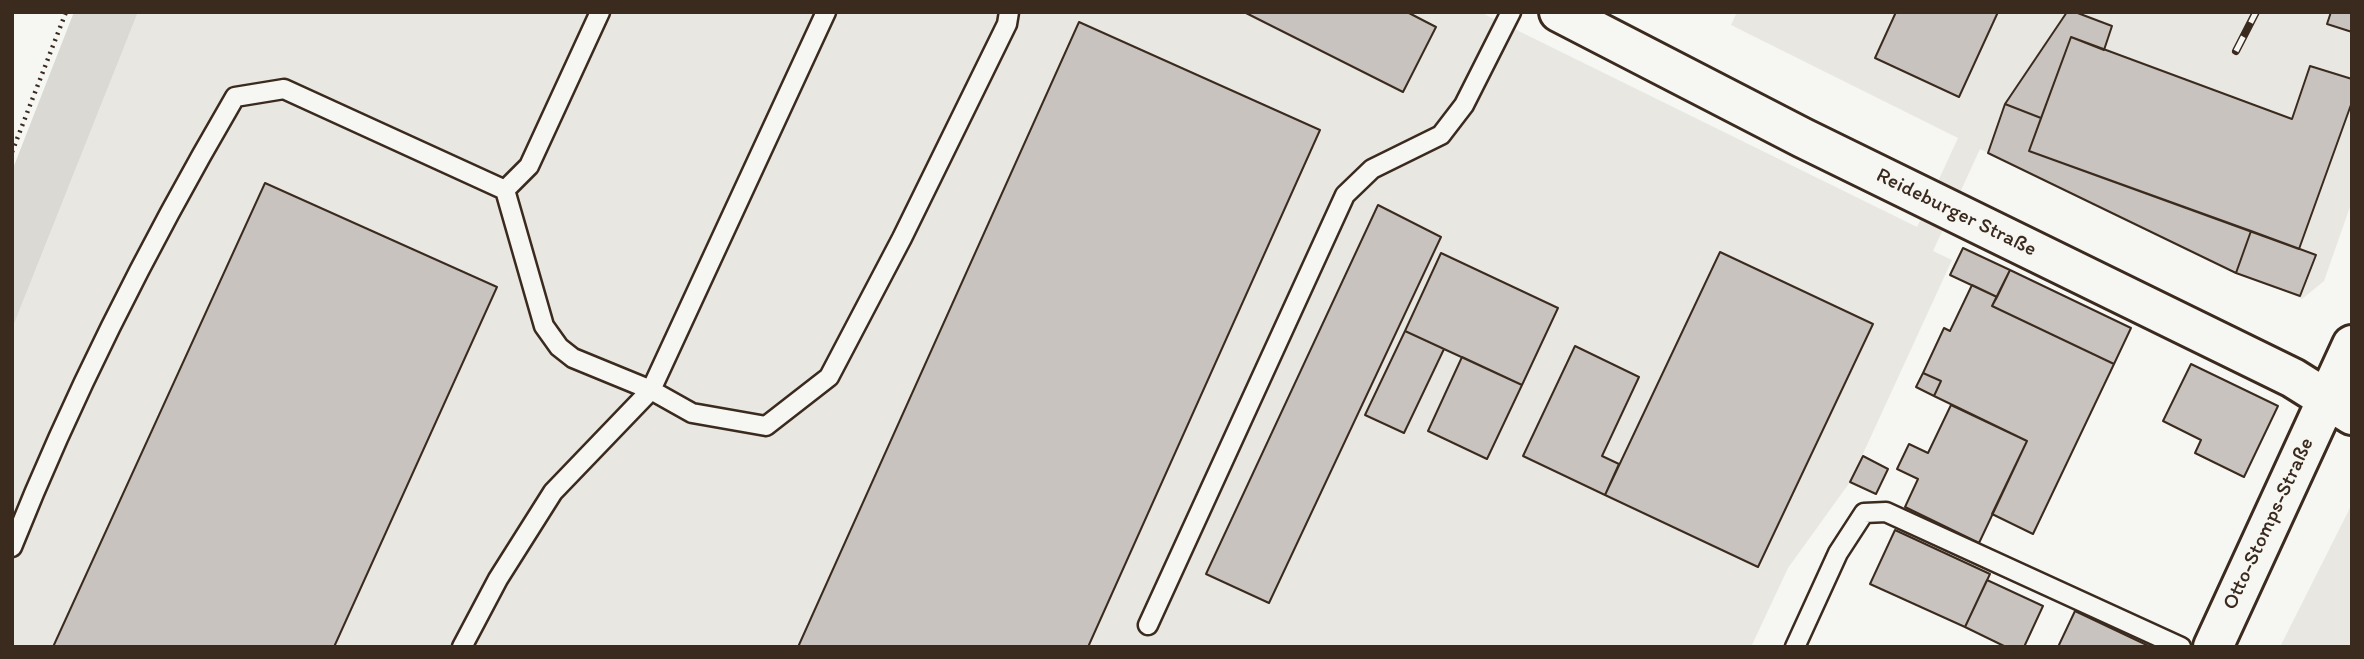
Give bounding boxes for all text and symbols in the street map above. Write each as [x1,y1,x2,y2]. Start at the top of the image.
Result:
street label: Reideburger Straße [1872,163,2040,263]
street label: Otto-Stomps-Straße [2218,434,2320,614]

